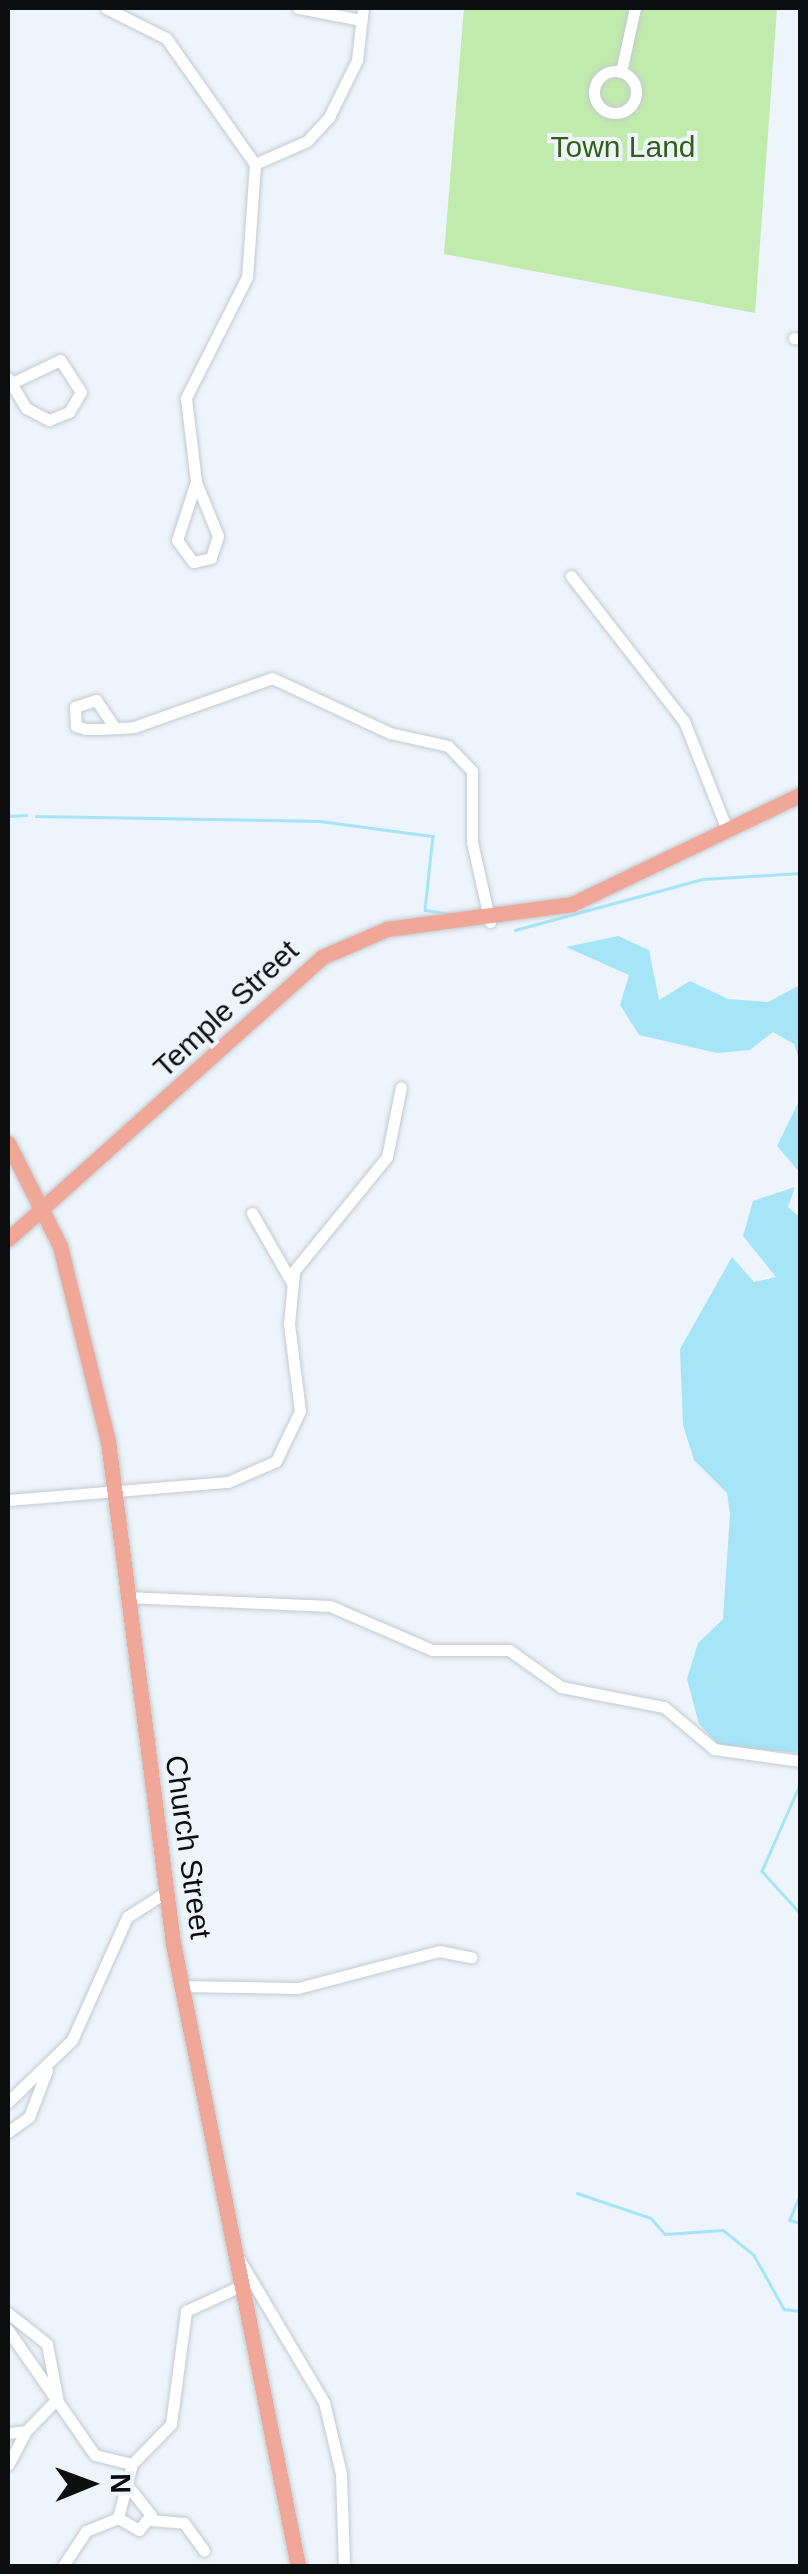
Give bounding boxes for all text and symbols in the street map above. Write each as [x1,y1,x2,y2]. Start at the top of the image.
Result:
park label: Town Land [550,129,696,165]
street label: Temple Street [146,933,306,1085]
street label: Church Street [157,1753,219,1941]
north arrow [40,2434,140,2534]
text: N [105,2473,136,2494]

